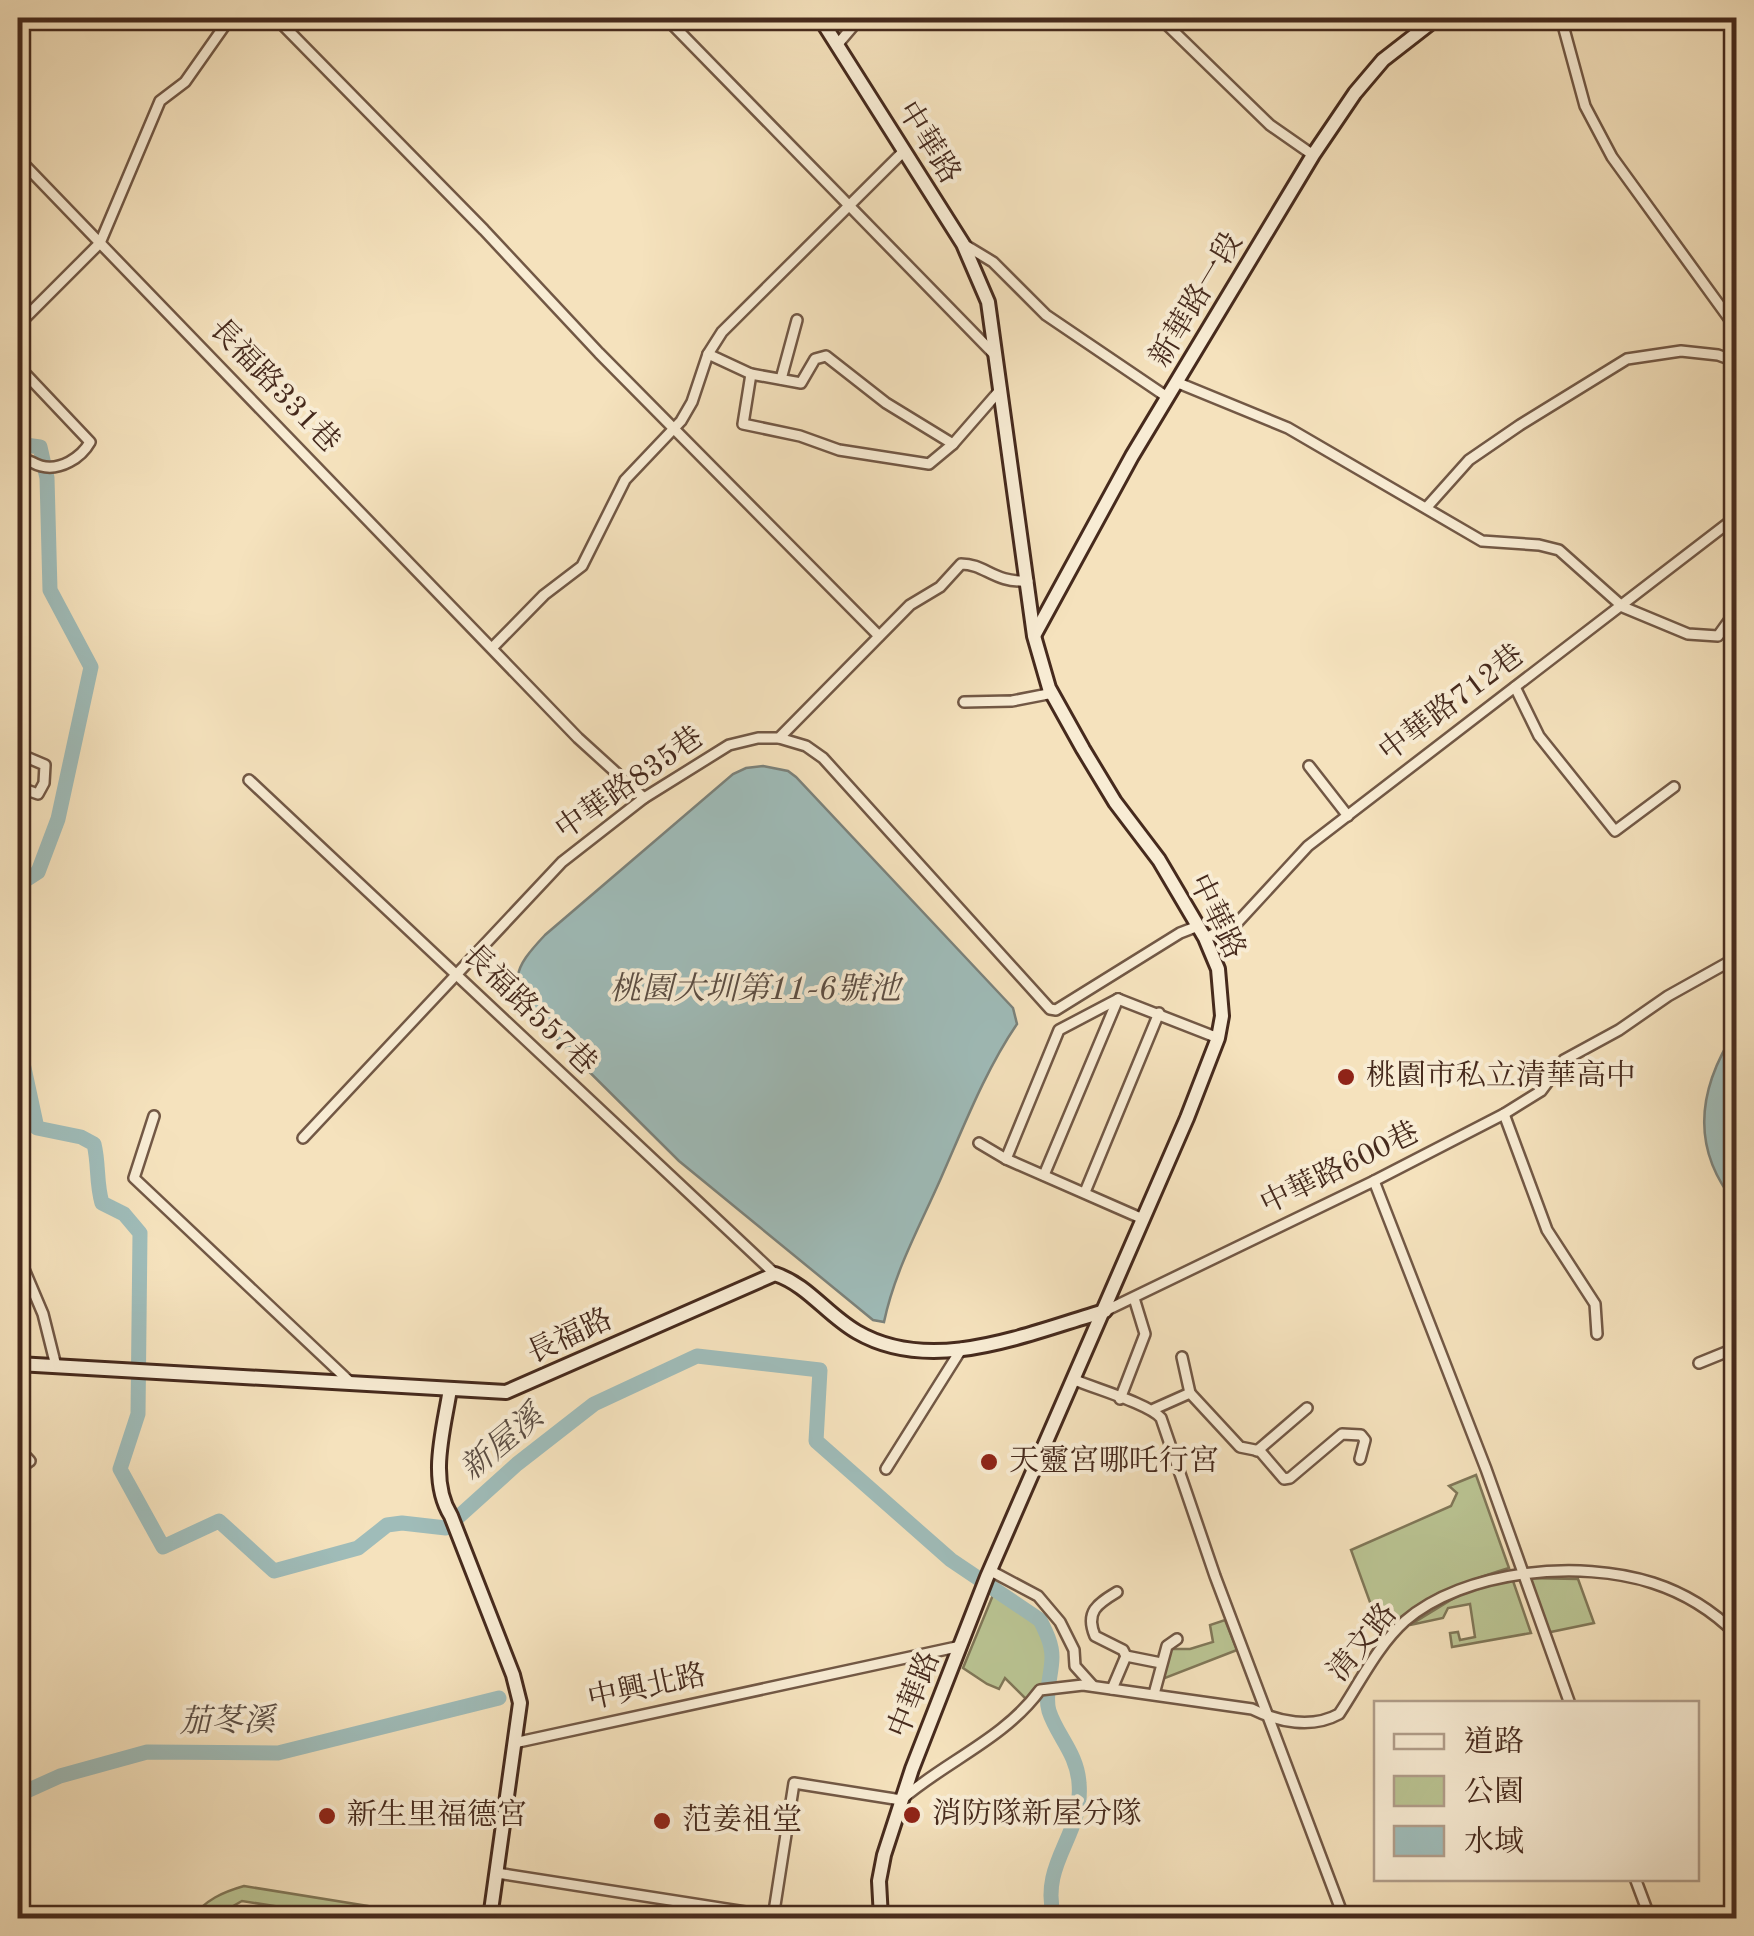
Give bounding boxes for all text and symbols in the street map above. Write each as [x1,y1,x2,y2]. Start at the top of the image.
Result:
street label: 中華路 [891,95,967,189]
street label: 新華路一段 [1143,226,1248,372]
street label: 長福路331巷 [203,312,347,458]
street label: 中華路712巷 [1372,638,1530,768]
street label: 中華路835巷 [549,720,709,846]
street label: 中華路 [1183,869,1252,964]
street label: 長福路557巷 [457,937,603,1081]
water label: 桃園大圳第11-6號池 [609,971,904,1007]
place label: 桃園市私立清華高中 [1366,1059,1636,1092]
marker: 桃園市私立清華高中 [1335,1066,1357,1088]
street label: 中華路600巷 [1255,1115,1424,1220]
street label: 長福路 [522,1302,617,1370]
water label: 新屋溪 [453,1396,552,1487]
place label: 天靈宮哪吒行宮 [1009,1444,1219,1477]
marker: 天靈宮哪吒行宮 [978,1451,1000,1473]
street label: 清文路 [1321,1597,1403,1687]
street label: 中華路 [881,1647,946,1742]
street label: 中興北路 [585,1658,709,1715]
legend [1374,1701,1699,1881]
water label: 茄苳溪 [179,1703,278,1740]
text: 道路 [1464,1725,1524,1758]
text: 公園 [1464,1775,1524,1808]
place label: 消防隊新屋分隊 [932,1797,1142,1830]
place label: 新生里福德宮 [347,1798,527,1831]
place label: 范姜祖堂 [682,1803,802,1836]
marker: 消防隊新屋分隊 [901,1804,923,1826]
marker: 新生里福德宮 [316,1805,338,1827]
marker: 范姜祖堂 [651,1810,673,1832]
text: 水域 [1464,1825,1524,1858]

